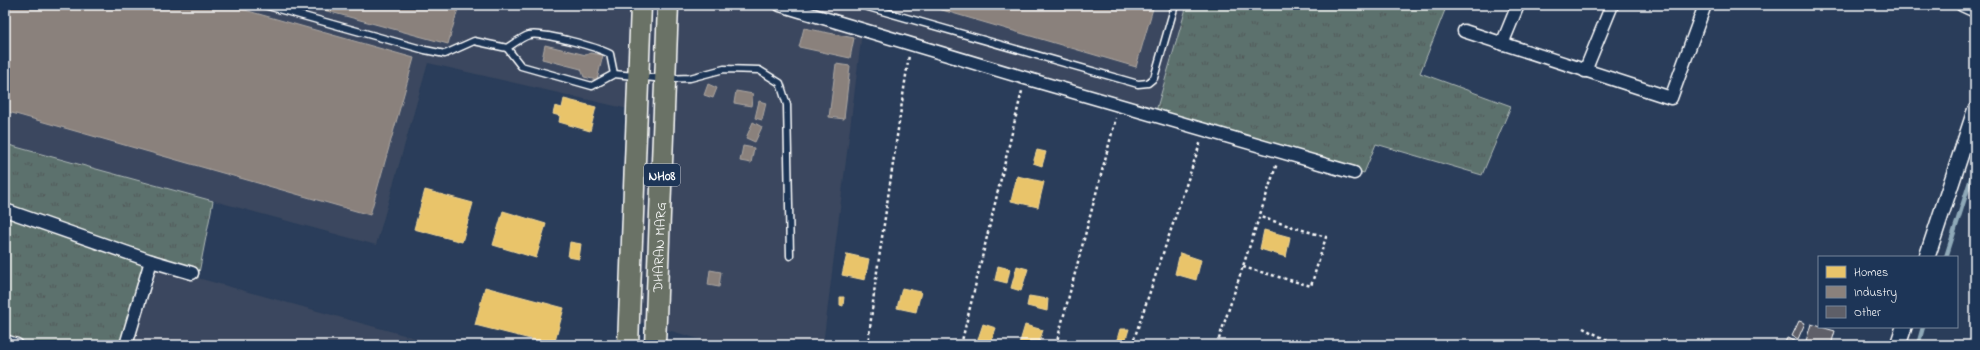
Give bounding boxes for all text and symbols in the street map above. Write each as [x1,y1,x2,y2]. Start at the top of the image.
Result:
road number: NH08 [644,164,680,186]
street label: DHARAN MARG [648,201,672,294]
legend [1818,256,1958,328]
text: Homes [1854,264,1888,282]
text: Industry [1854,284,1897,303]
text: Other [1854,304,1881,322]

